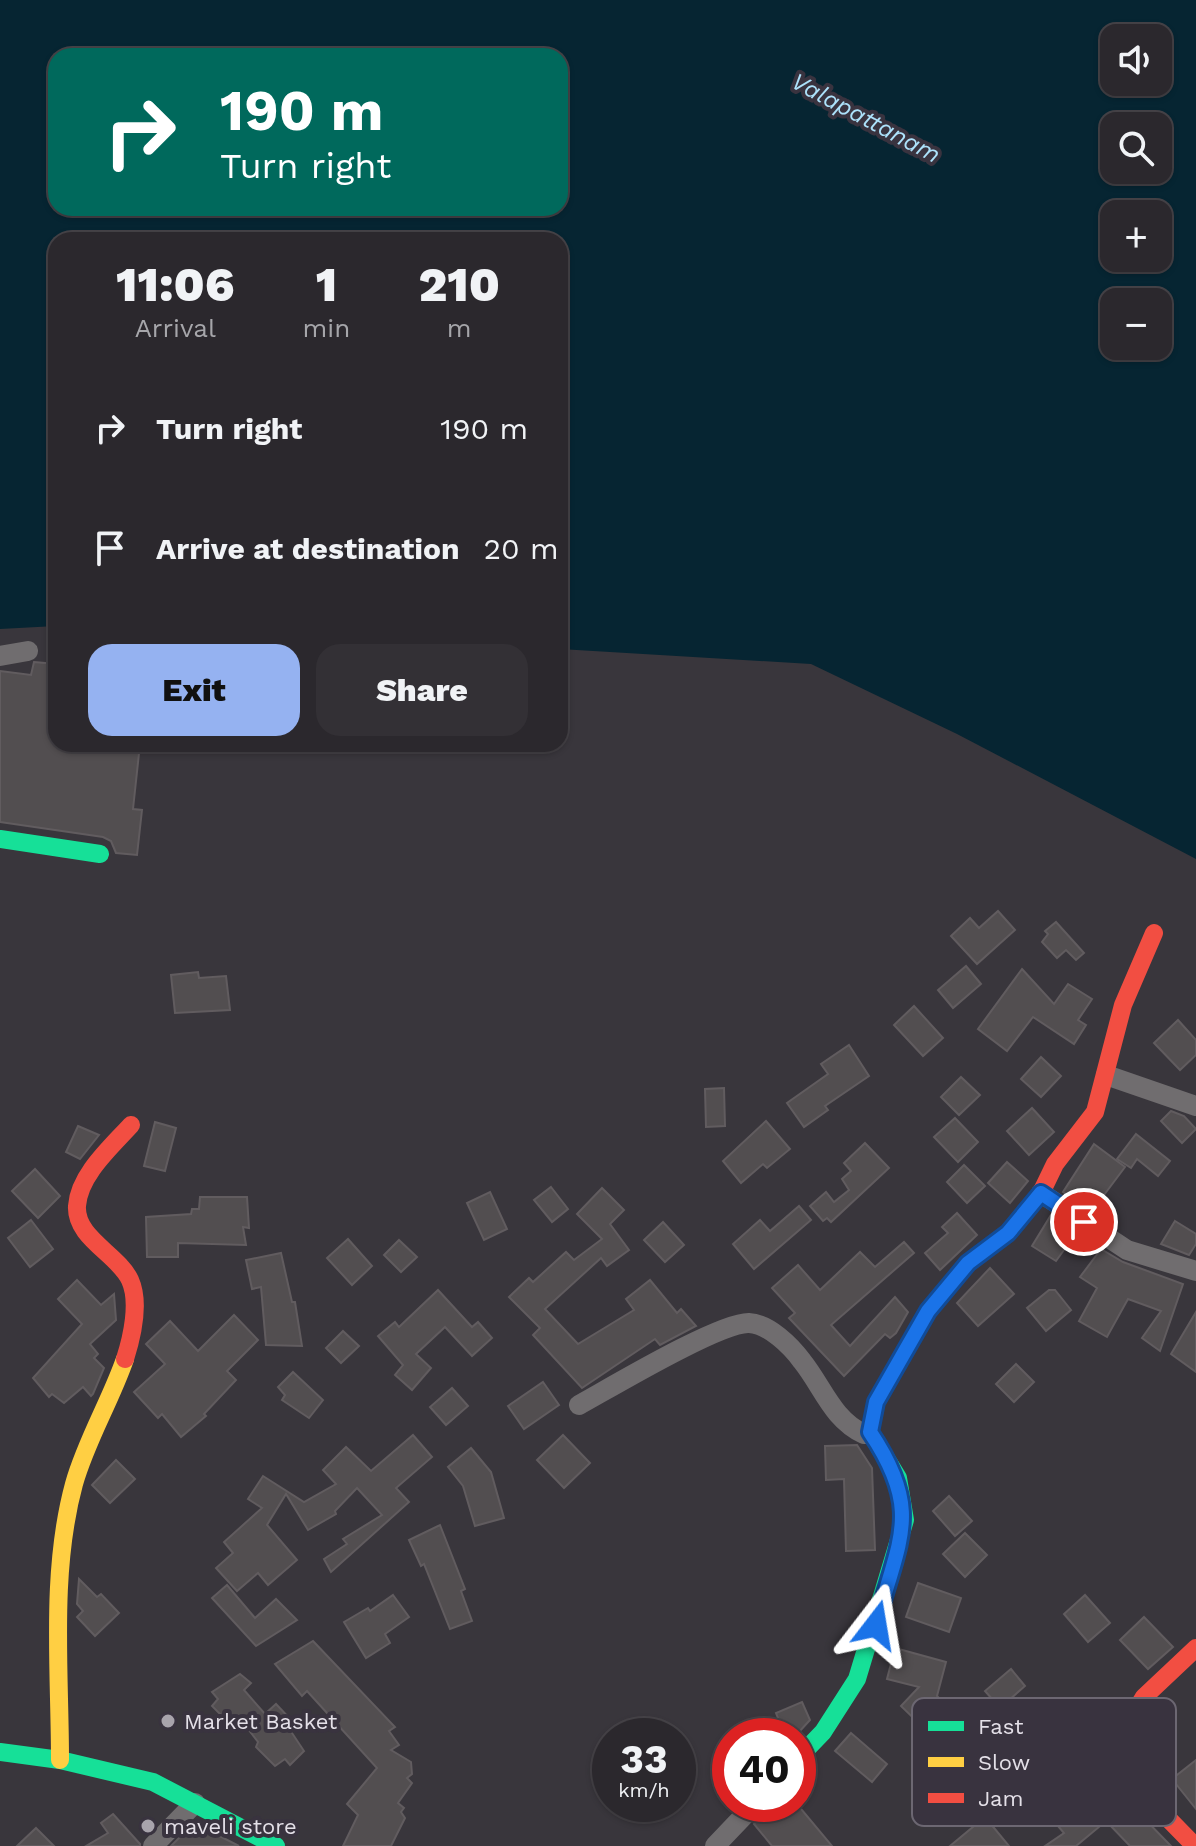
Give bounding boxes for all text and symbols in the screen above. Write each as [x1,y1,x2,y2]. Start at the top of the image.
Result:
map controls [1100,24,1172,360]
button: sound [1100,24,1172,96]
water label: Valapattanam [787,67,945,169]
text: 190 m [220,78,383,144]
icon: right [88,80,192,184]
button: search [1100,112,1172,184]
text: Turn right [220,145,391,187]
button: + [1100,200,1172,272]
text: 11:06 [116,256,234,313]
text: 1 [316,256,337,313]
text: 210 [418,256,500,313]
button: − [1100,288,1172,360]
text: Arrival [135,313,216,343]
text: min [303,313,350,343]
text: m [447,313,472,343]
icon: right [88,406,132,450]
text: Turn right [156,411,302,446]
text: 190 m [440,411,528,446]
icon: arrive [88,526,132,570]
text: Arrive at destination [156,531,460,566]
text: 20 m [484,531,559,566]
button: Exit [88,644,300,736]
button: Share [316,644,528,736]
pin [1050,1188,1118,1256]
icon: arrive [1062,1200,1106,1244]
position arrow [834,1583,918,1667]
legend [912,1698,1176,1826]
place label: Market Basket [184,1709,337,1734]
marker: Market Basket [159,1712,177,1730]
text: Fast [978,1714,1024,1739]
speed limit sign: 40 [712,1718,816,1822]
text: 33 [620,1736,668,1783]
text: Slow [978,1750,1030,1775]
text: km/h [618,1778,670,1802]
text: Jam [978,1786,1023,1811]
place label: maveli store [164,1814,297,1839]
marker: maveli store [139,1817,157,1835]

